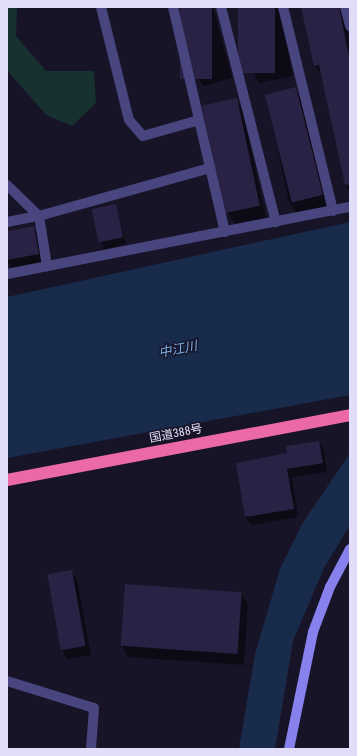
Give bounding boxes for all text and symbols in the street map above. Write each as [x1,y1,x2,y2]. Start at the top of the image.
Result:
water label: 中江川 [157,339,199,361]
street label: 国道388号 [148,422,204,446]

